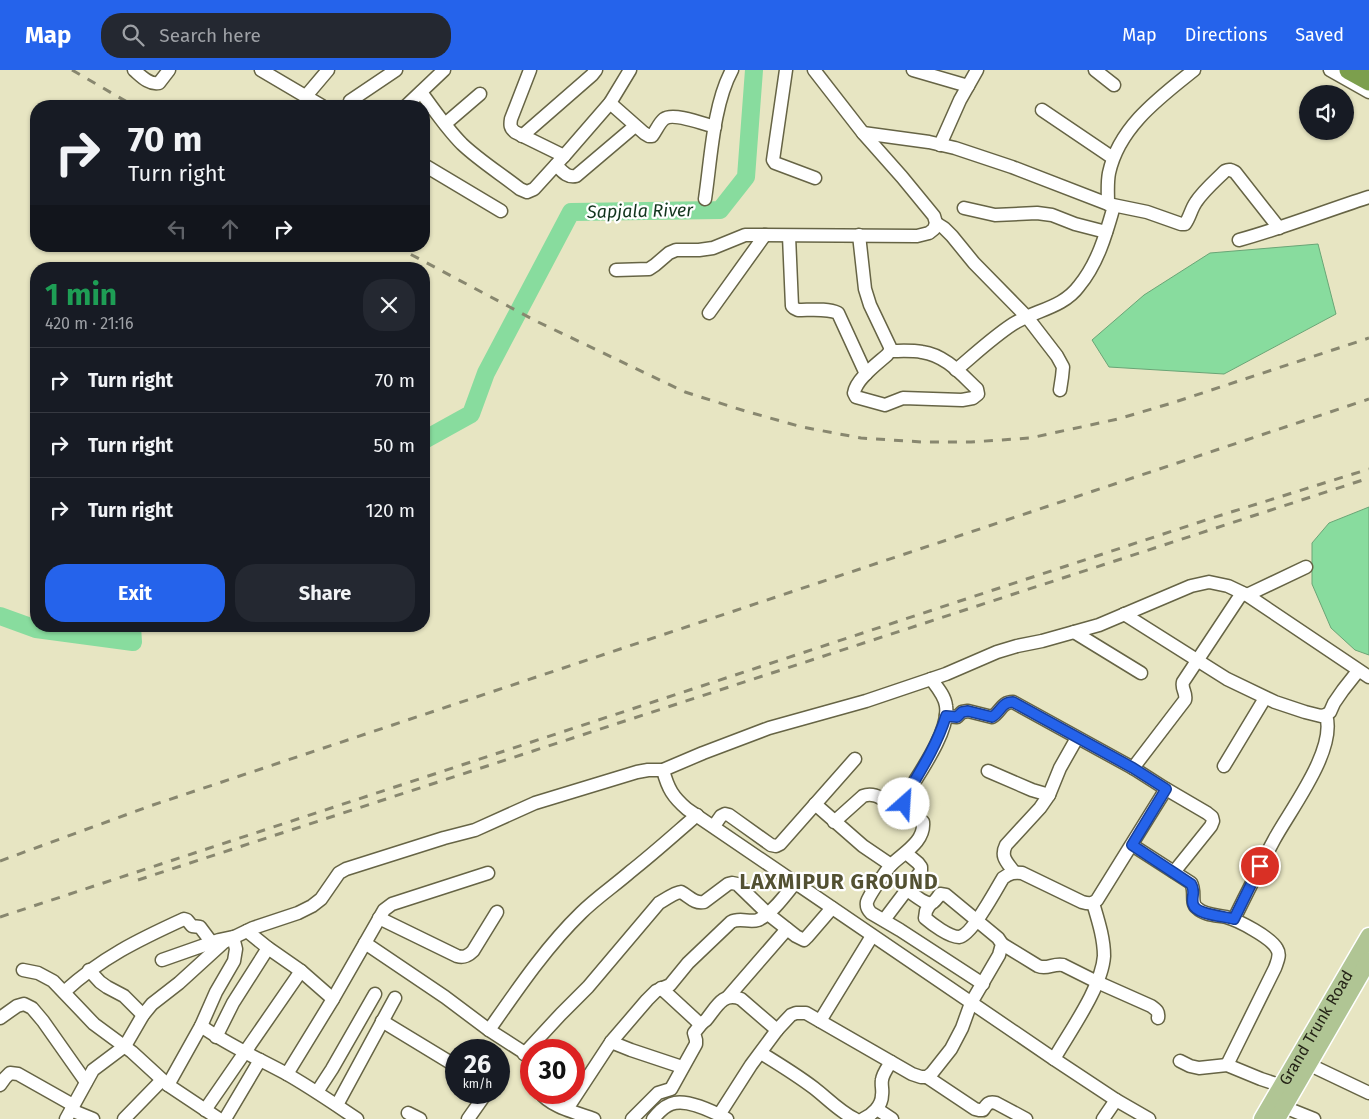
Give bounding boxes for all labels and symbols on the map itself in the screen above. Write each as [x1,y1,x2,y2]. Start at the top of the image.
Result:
water label: Sapjala River [586,199,694,223]
position arrow [877,777,929,829]
pin [1239,845,1281,887]
district label: LAXMIPUR GROUND [739,869,939,895]
street label: Grand Trunk Road [1275,967,1357,1089]
speed limit sign: 30 [520,1039,585,1104]

